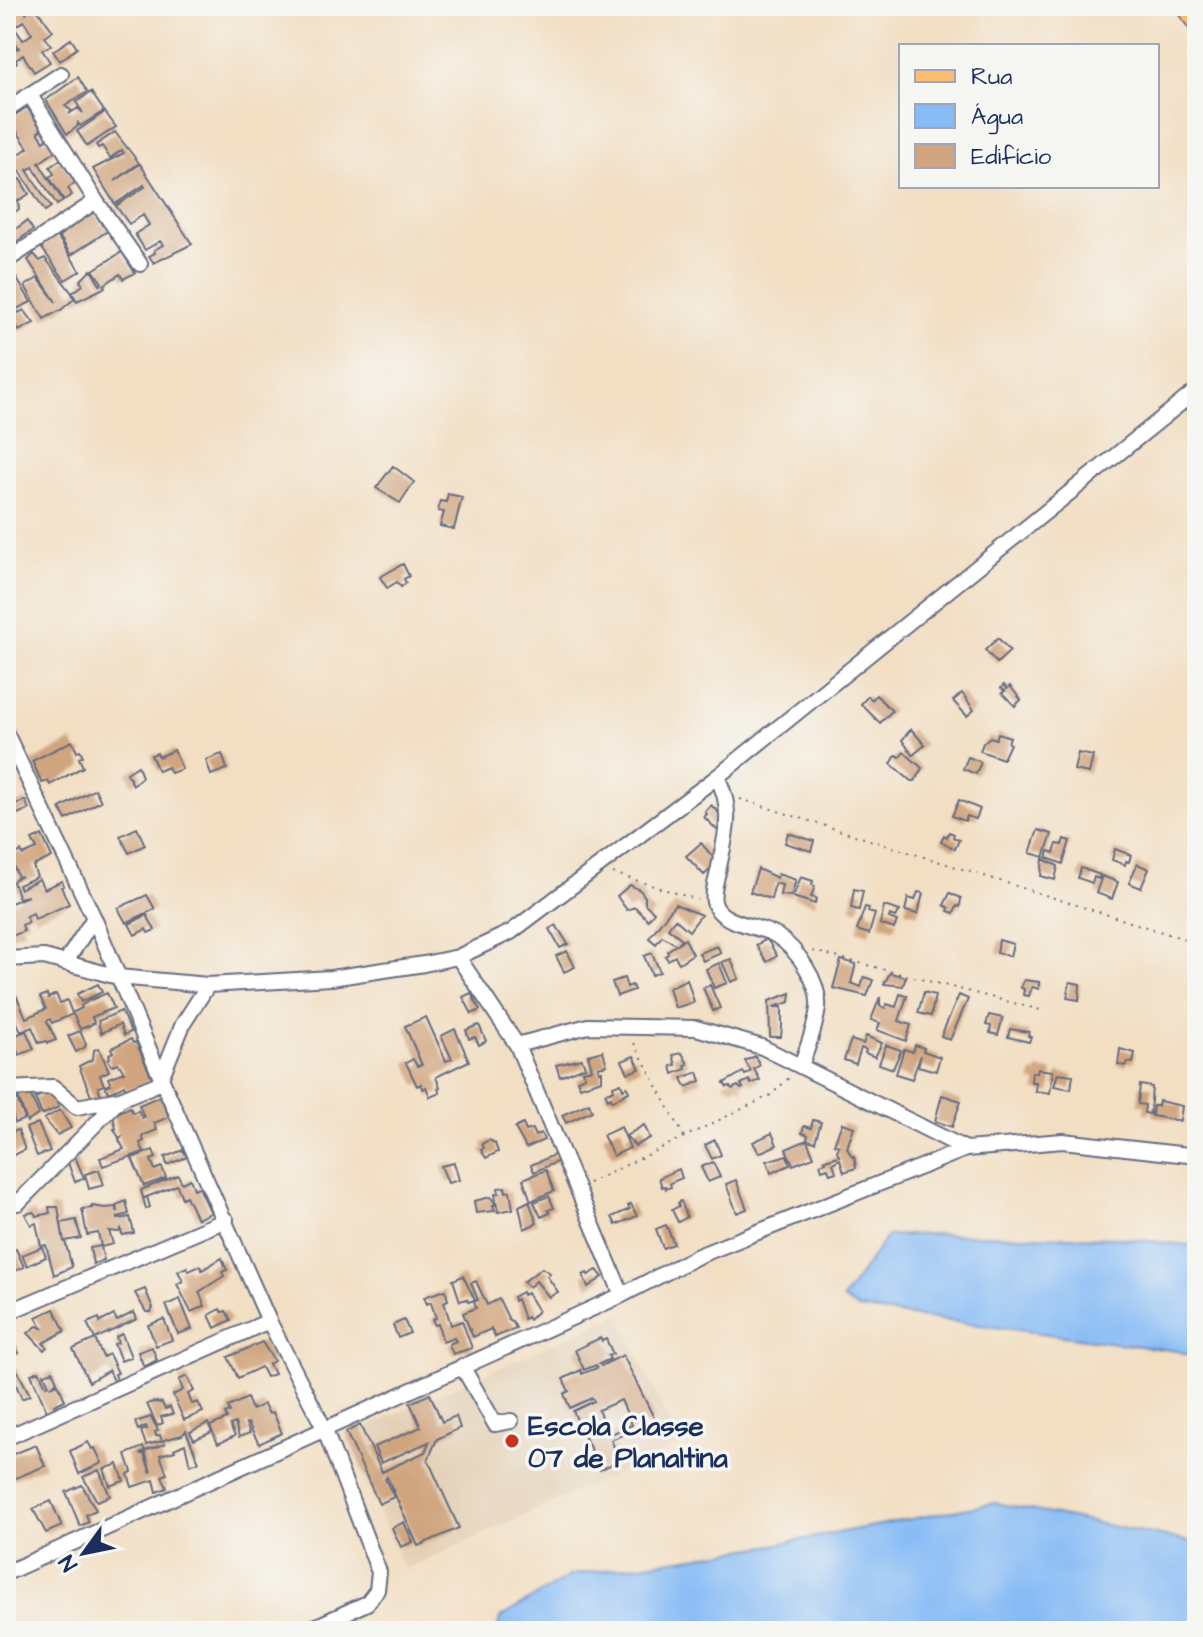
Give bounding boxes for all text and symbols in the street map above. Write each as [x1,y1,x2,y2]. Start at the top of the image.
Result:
legend [899,44,1159,188]
text: Rua [971,60,1013,94]
text: Água [971,100,1023,135]
text: Edifício [971,140,1052,174]
place label: Escola Classe 07 de Planaltina [528,1407,729,1478]
marker: Escola Classe 07 de Planaltina [503,1432,521,1450]
north arrow [44,1513,124,1593]
text: N [52,1549,85,1577]

